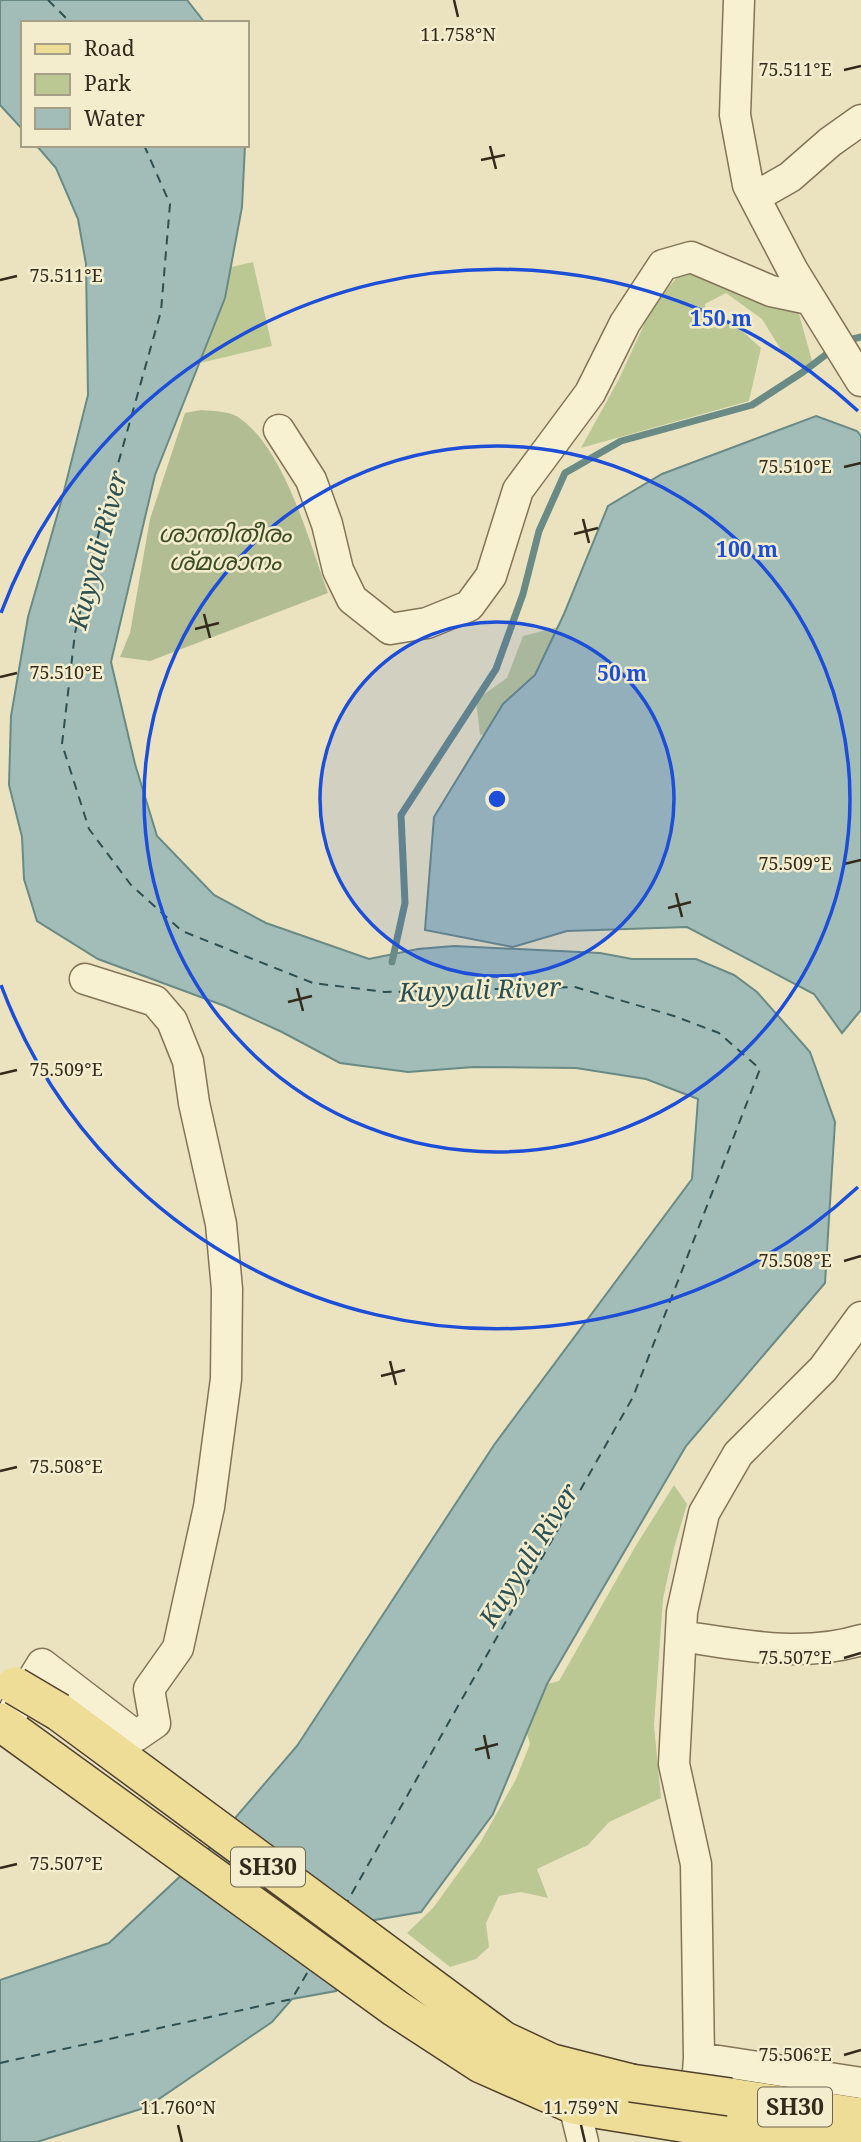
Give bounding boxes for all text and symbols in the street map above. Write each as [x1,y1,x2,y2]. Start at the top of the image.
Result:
legend [21,21,248,147]
text: 11.758°N [420,22,496,46]
text: Road [84,34,135,62]
text: 75.511°E [758,57,832,81]
text: Park [84,69,131,97]
text: Water [84,104,145,132]
text: 75.511°E [29,263,103,287]
text: 150 m [690,304,752,332]
text: 75.510°E [758,454,832,478]
water label: Kuyyali River [58,466,136,634]
park label: ശാന്തിതീരം ശ്മശാനം [159,516,293,577]
text: 100 m [716,535,778,563]
text: 50 m [597,659,647,687]
text: 75.510°E [29,660,103,684]
centre of rings [485,787,509,811]
text: 75.509°E [758,851,832,875]
water label: Kuyyali River [397,968,563,1010]
text: 75.509°E [29,1057,103,1081]
text: 75.508°E [758,1248,832,1272]
text: 75.508°E [29,1454,103,1478]
water label: Kuyyali River [469,1475,587,1634]
text: 75.507°E [758,1645,832,1669]
road number: SH30 [231,1848,305,1886]
text: 75.507°E [29,1851,103,1875]
text: 75.506°E [758,2042,832,2066]
road number: SH30 [758,2088,832,2126]
text: 11.760°N [140,2095,216,2119]
text: 11.759°N [543,2095,619,2119]

